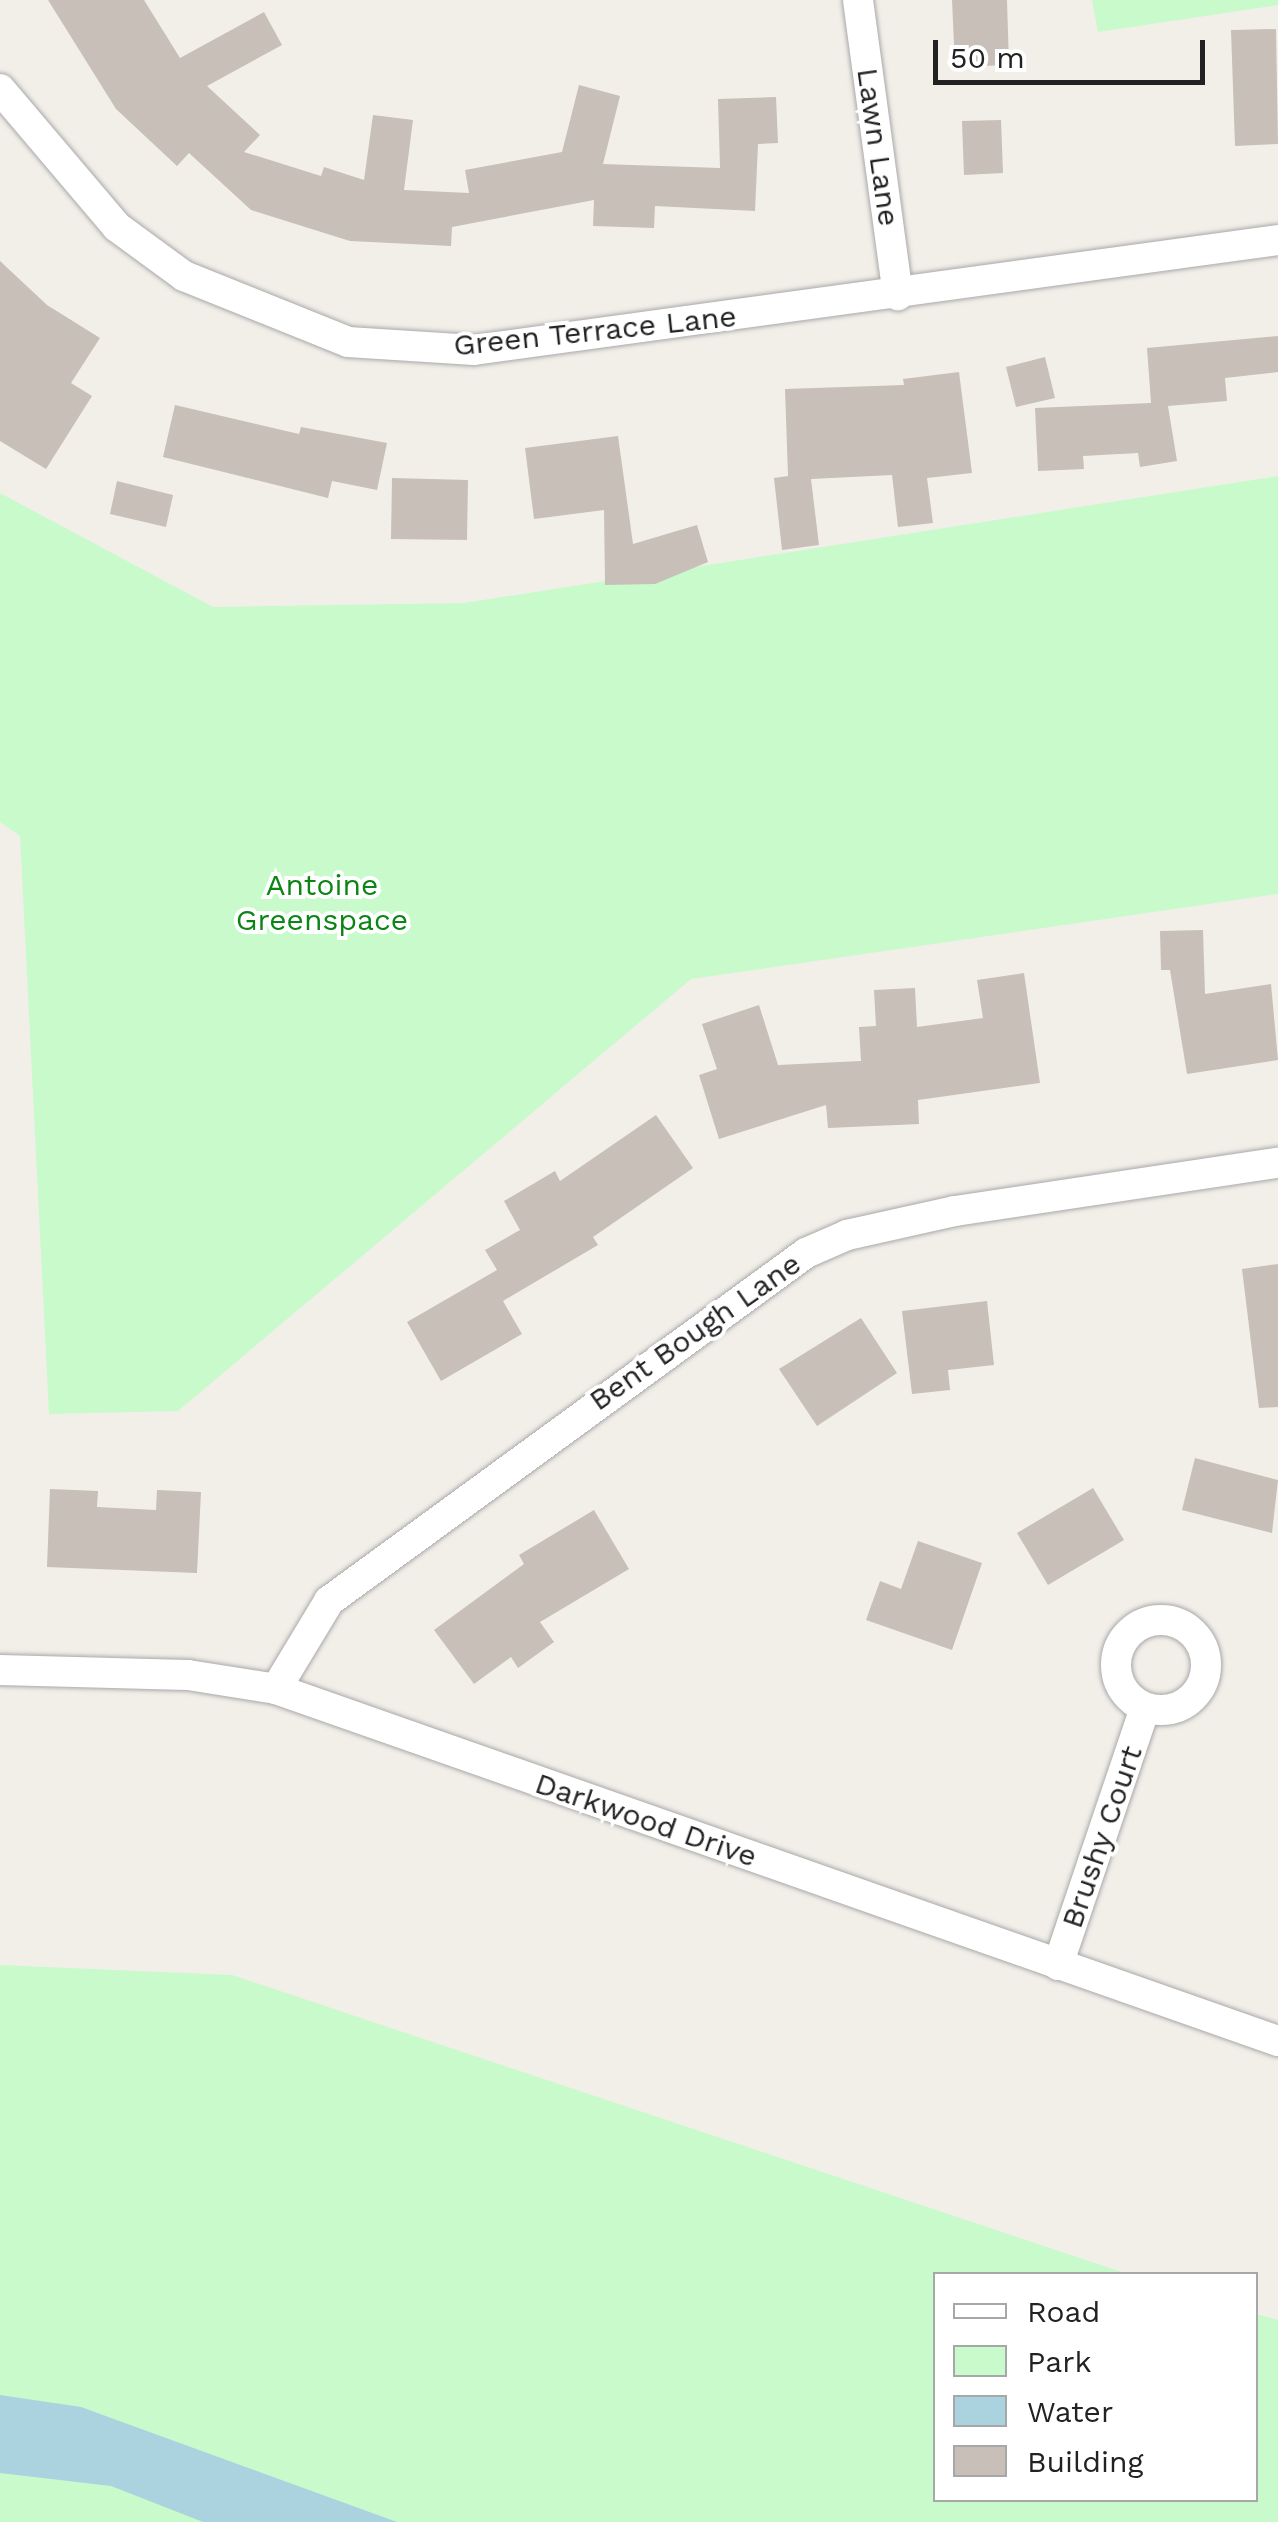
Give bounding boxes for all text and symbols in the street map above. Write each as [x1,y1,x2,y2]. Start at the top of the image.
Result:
scale bar [938,20,1210,82]
text: 50 m [950,40,1025,75]
street label: Lawn Lane [849,66,907,228]
street label: Green Terrace Lane [451,298,739,364]
park label: Antoine Greenspace [236,867,408,938]
street label: Bent Bough Lane [582,1246,808,1418]
street label: Brushy Court [1054,1741,1150,1933]
street label: Darkwood Drive [530,1765,762,1875]
legend [933,2272,1258,2502]
text: Road [1027,2294,1100,2329]
text: Park [1027,2344,1092,2379]
text: Water [1027,2394,1113,2429]
text: Building [1027,2444,1144,2479]

